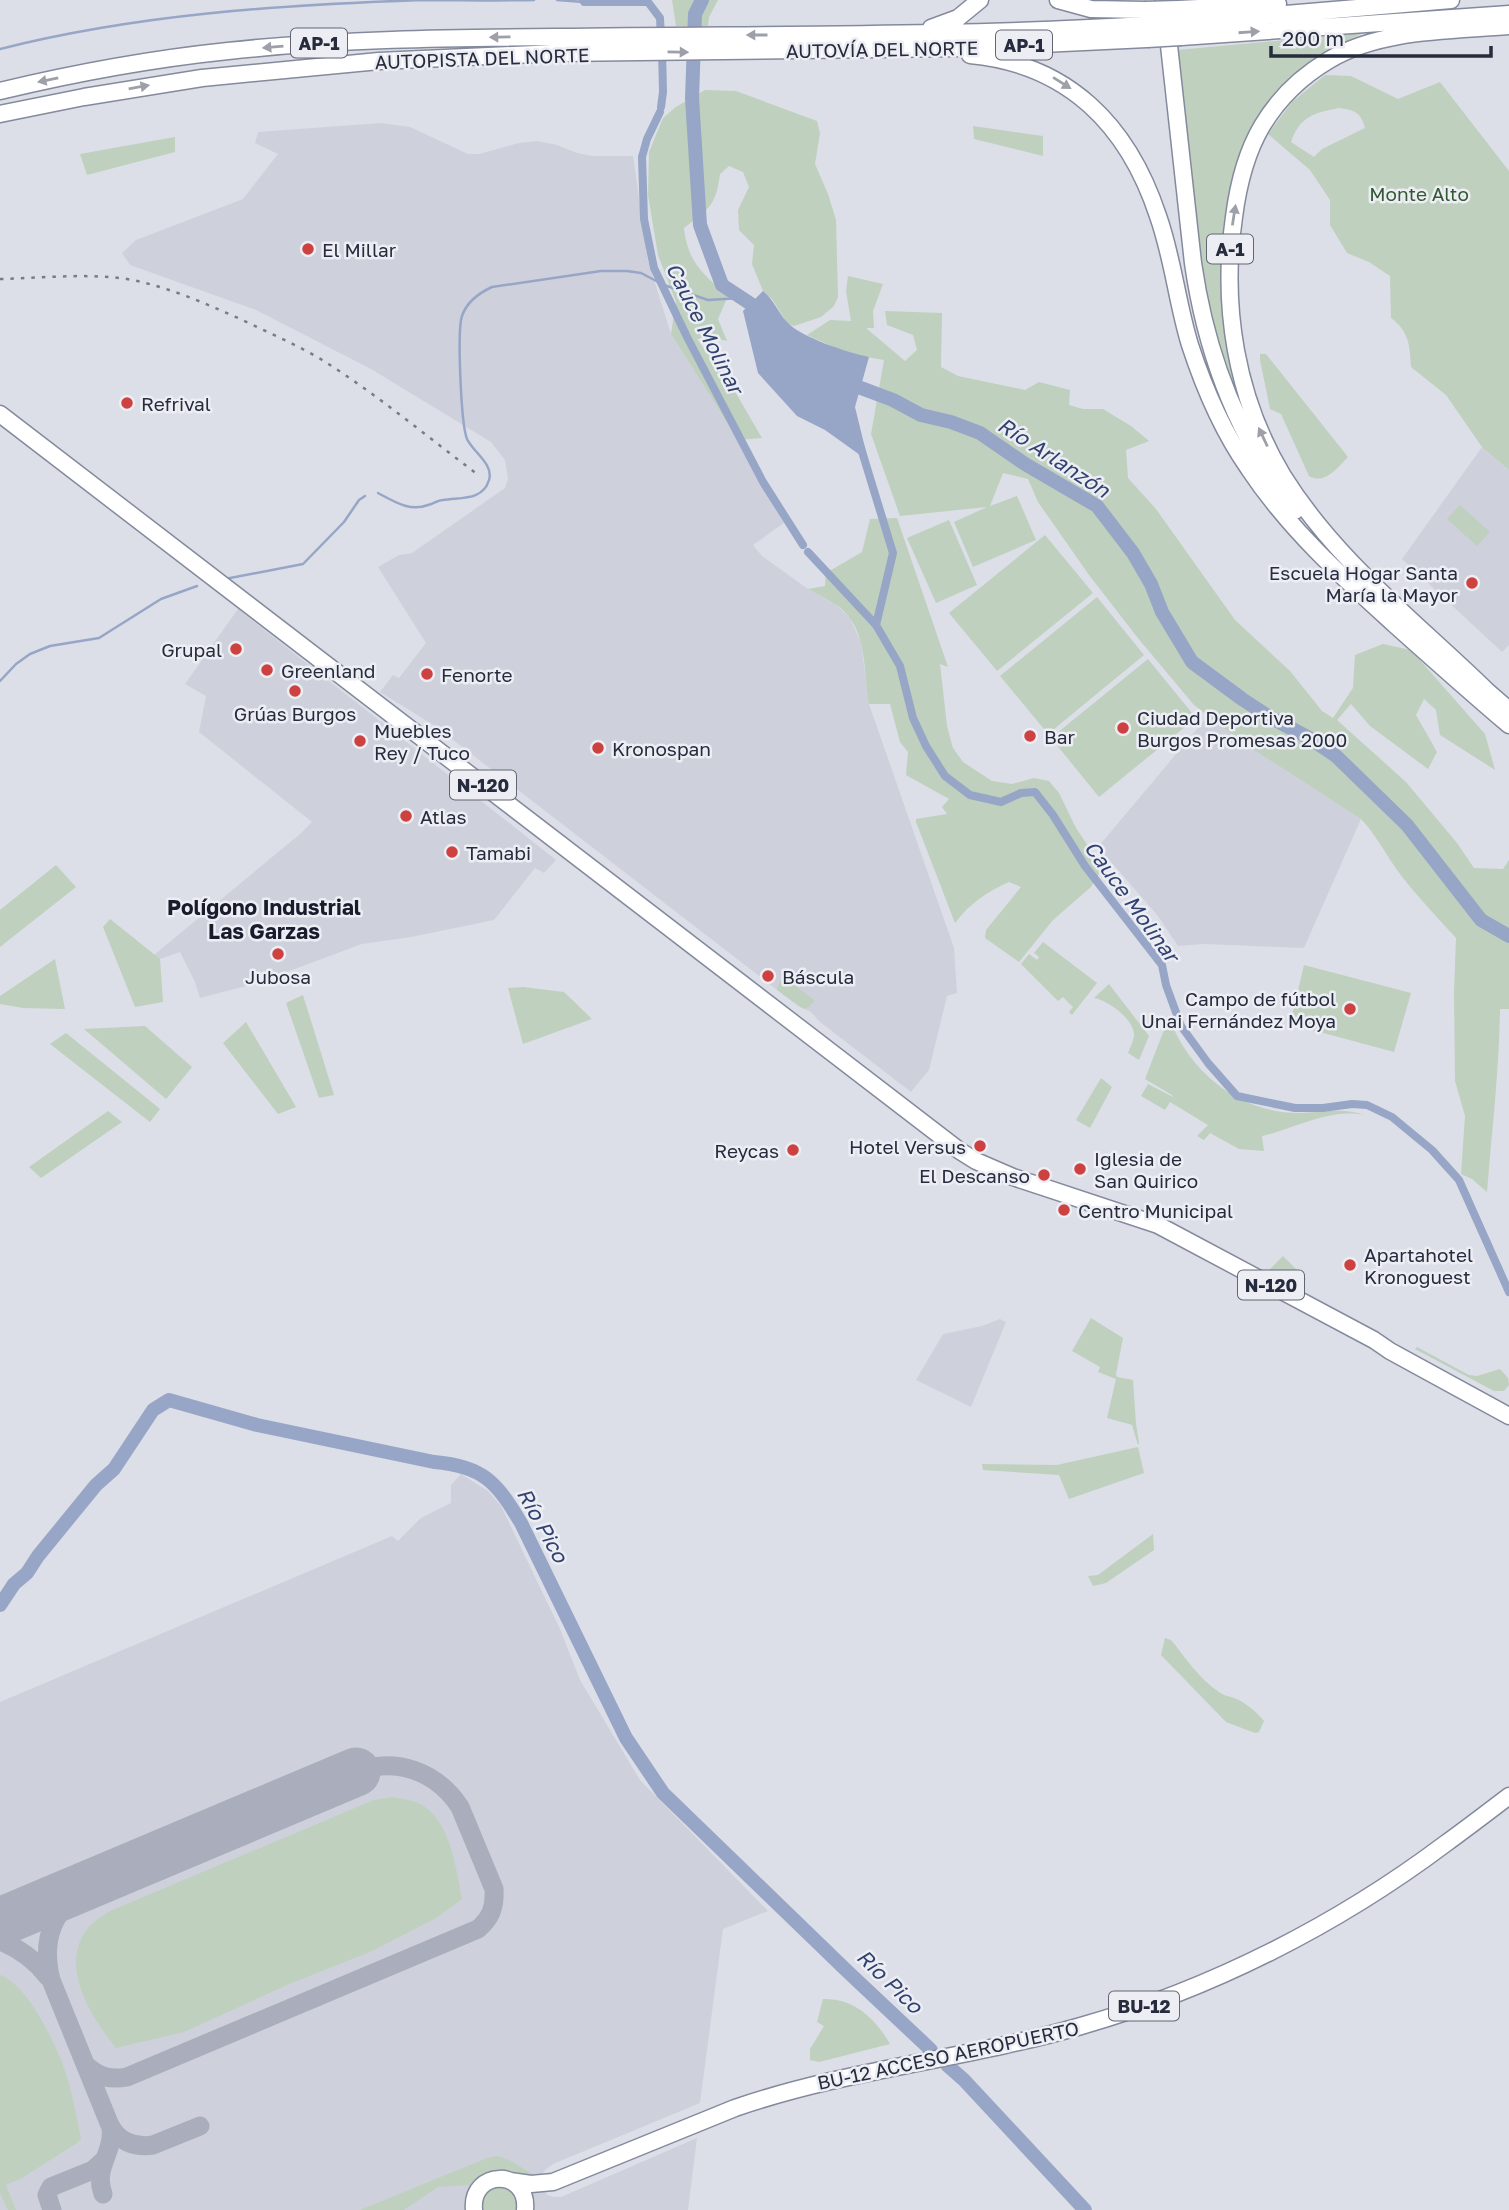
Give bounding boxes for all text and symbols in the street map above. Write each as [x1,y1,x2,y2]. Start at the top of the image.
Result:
scale bar [1271,14,1492,58]
text: 200 m [1282,25,1344,51]
one-way arrow [1238,27,1260,38]
road number: AP-1 [291,28,347,58]
one-way arrow [746,29,768,41]
road number: AP-1 [996,31,1052,60]
one-way arrow [489,32,511,43]
street label: AUTOVÍA DEL NORTE [786,36,978,62]
one-way arrow [262,42,284,53]
street label: AUTOPISTA DEL NORTE [374,43,590,73]
one-way arrow [667,47,689,58]
one-way arrow [37,74,59,85]
one-way arrow [1052,77,1071,90]
one-way arrow [128,81,150,92]
park label: Monte Alto [1369,182,1469,205]
one-way arrow [1229,204,1240,226]
road number: A-1 [1207,234,1253,264]
place label: El Millar [322,238,397,261]
marker: El Millar [300,241,316,257]
water label: Cauce Molinar [661,258,750,400]
place label: Refrival [141,392,211,415]
marker: Refrival [119,395,135,411]
water label: Río Arlanzón [993,411,1116,503]
one-way arrow [1258,427,1269,448]
place label: Escuela Hogar Santa María la Mayor [1269,561,1459,606]
marker: Escuela Hogar Santa María la Mayor [1464,575,1480,591]
place label: Grupal [161,638,222,661]
marker: Grupal [228,641,244,657]
place label: Greenland [281,659,376,682]
marker: Greenland [259,662,275,678]
place label: Fenorte [441,663,513,686]
marker: Fenorte [419,666,435,682]
marker: Grúas Burgos [287,683,303,699]
place label: Grúas Burgos [234,702,356,725]
place label: Ciudad Deportiva Burgos Promesas 2000 [1137,706,1347,751]
place label: Muebles Rey / Tuco [374,719,470,764]
marker: Ciudad Deportiva Burgos Promesas 2000 [1115,720,1131,736]
place label: Bar [1044,725,1075,748]
marker: Bar [1022,728,1038,744]
marker: Muebles Rey / Tuco [352,733,368,749]
place label: Kronospan [612,737,711,760]
marker: Kronospan [590,740,606,756]
road number: N-120 [450,770,516,800]
place label: Atlas [420,805,466,828]
marker: Atlas [398,808,414,824]
water label: Cauce Molinar [1079,835,1186,969]
place label: Tamabi [466,841,531,864]
marker: Tamabi [444,844,460,860]
district label: Polígono Industrial Las Garzas [167,894,361,944]
marker: Jubosa [270,946,286,962]
place label: Jubosa [245,965,311,988]
place label: Báscula [782,965,854,988]
marker: Báscula [760,968,776,984]
place label: Campo de fútbol Unai Fernández Moya [1141,987,1336,1032]
marker: Campo de fútbol Unai Fernández Moya [1342,1001,1358,1017]
place label: Hotel Versus [849,1135,966,1158]
marker: Hotel Versus [972,1138,988,1154]
place label: Reycas [714,1139,779,1162]
marker: Reycas [785,1142,801,1158]
place label: Iglesia de San Quirico [1094,1147,1198,1192]
marker: Iglesia de San Quirico [1072,1161,1088,1177]
place label: El Descanso [919,1164,1030,1187]
marker: El Descanso [1036,1167,1052,1183]
place label: Centro Municipal [1078,1199,1233,1222]
marker: Centro Municipal [1056,1202,1072,1218]
place label: Apartahotel Kronoguest [1364,1243,1473,1288]
marker: Apartahotel Kronoguest [1342,1257,1358,1273]
road number: N-120 [1238,1270,1304,1300]
water label: Río Pico [512,1483,575,1568]
water label: Río Pico [852,1943,929,2020]
road number: BU-12 [1109,1992,1179,2020]
street label: BU-12 ACCESO AEROPUERTO [815,2016,1081,2094]

